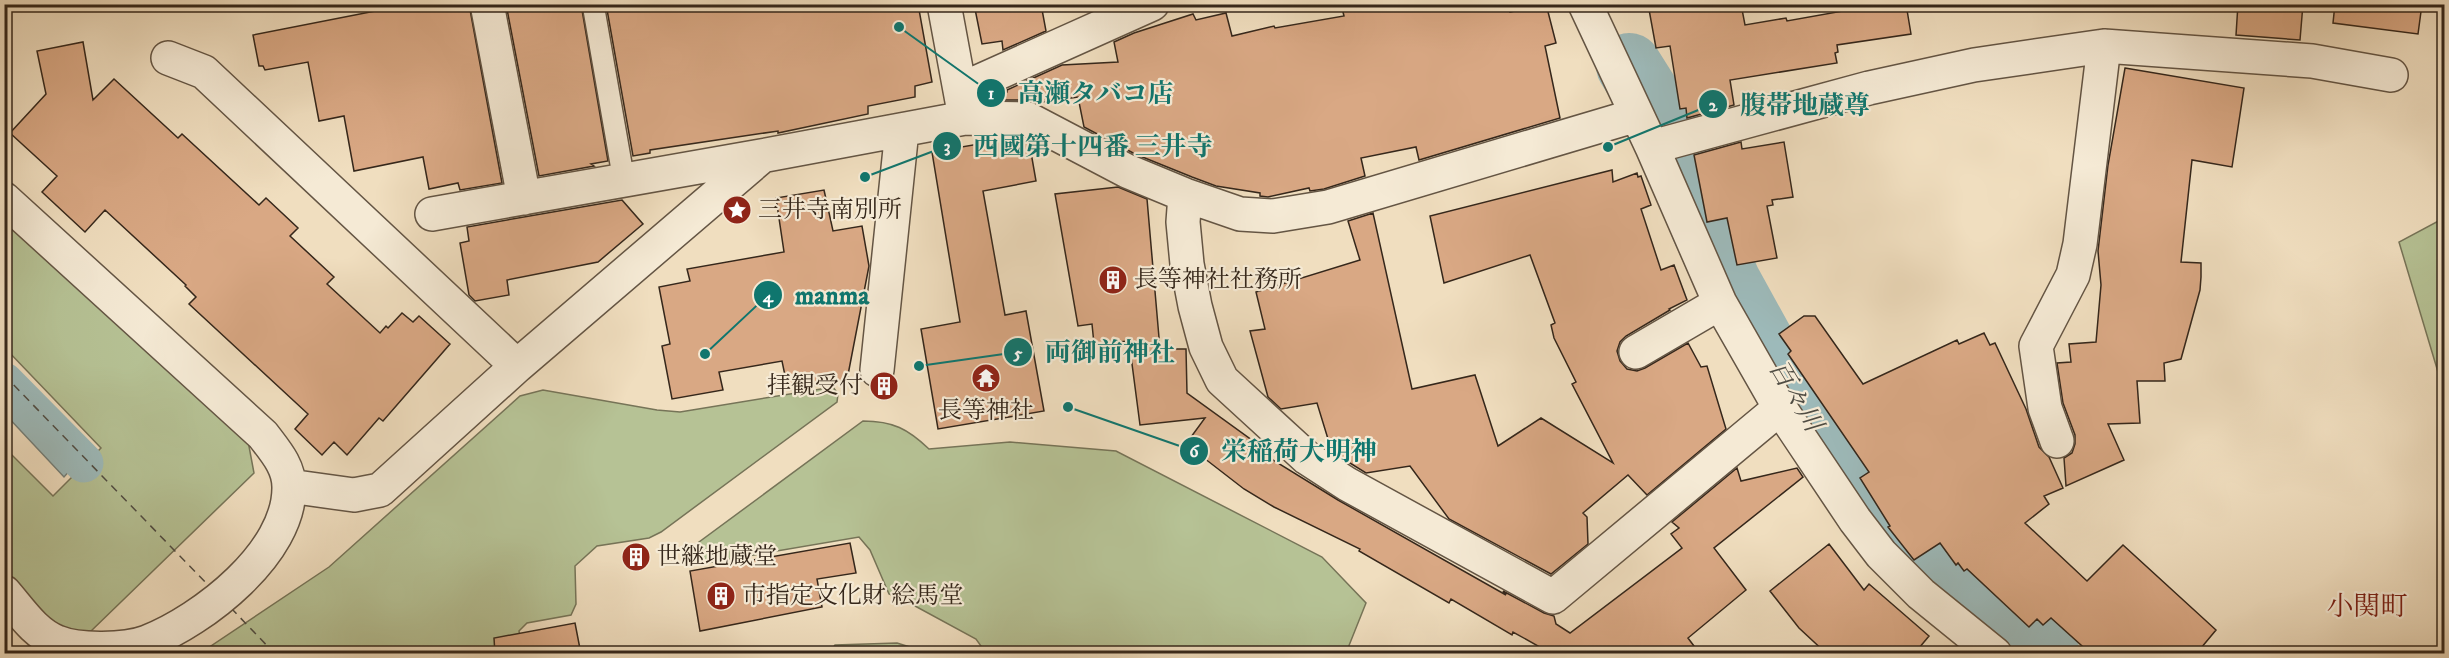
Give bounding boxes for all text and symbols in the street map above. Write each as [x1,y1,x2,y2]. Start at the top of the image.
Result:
callout: 高瀬タバコ店 [976,71,1186,115]
text: 高瀬タバコ店 [1018,78,1174,111]
callout: 腹帯地蔵尊 [1698,82,1882,126]
text: 1 [988,83,995,105]
text: 腹帯地蔵尊 [1740,90,1870,123]
text: 2 [1709,95,1719,117]
callout: 西國第十四番 三井寺 [932,124,1225,168]
text: 西國第十四番 三井寺 [973,131,1213,164]
text: 3 [944,136,951,158]
place icon: 三井寺南別所 [721,194,753,226]
place label: 三井寺南別所 [758,195,902,225]
building icon: 長等神社社務所 [1097,264,1129,296]
place label: 長等神社社務所 [1134,265,1302,295]
callout: manma [753,273,881,317]
text: manma [795,280,870,313]
text: 4 [762,286,774,308]
callout: 両御前神社 [1003,330,1187,374]
text: 両御前神社 [1045,337,1175,370]
text: 5 [1013,343,1023,365]
water label: 百々川 [1761,354,1831,440]
temple icon: 長等神社 [970,362,1002,394]
building icon: 拝観受付 [868,370,900,402]
place label: 拝観受付 [767,371,863,401]
place label: 長等神社 [938,396,1034,426]
callout: 栄稲荷大明神 [1179,429,1389,473]
text: 栄稲荷大明神 [1221,436,1377,469]
text: 6 [1189,441,1200,463]
building icon: 世継地蔵堂 [620,541,652,573]
place label: 世継地蔵堂 [657,542,777,572]
building icon: 市指定文化財 絵馬堂 [705,580,737,612]
place label: 市指定文化財 絵馬堂 [742,581,963,611]
district label: 小関町 [2327,590,2408,624]

